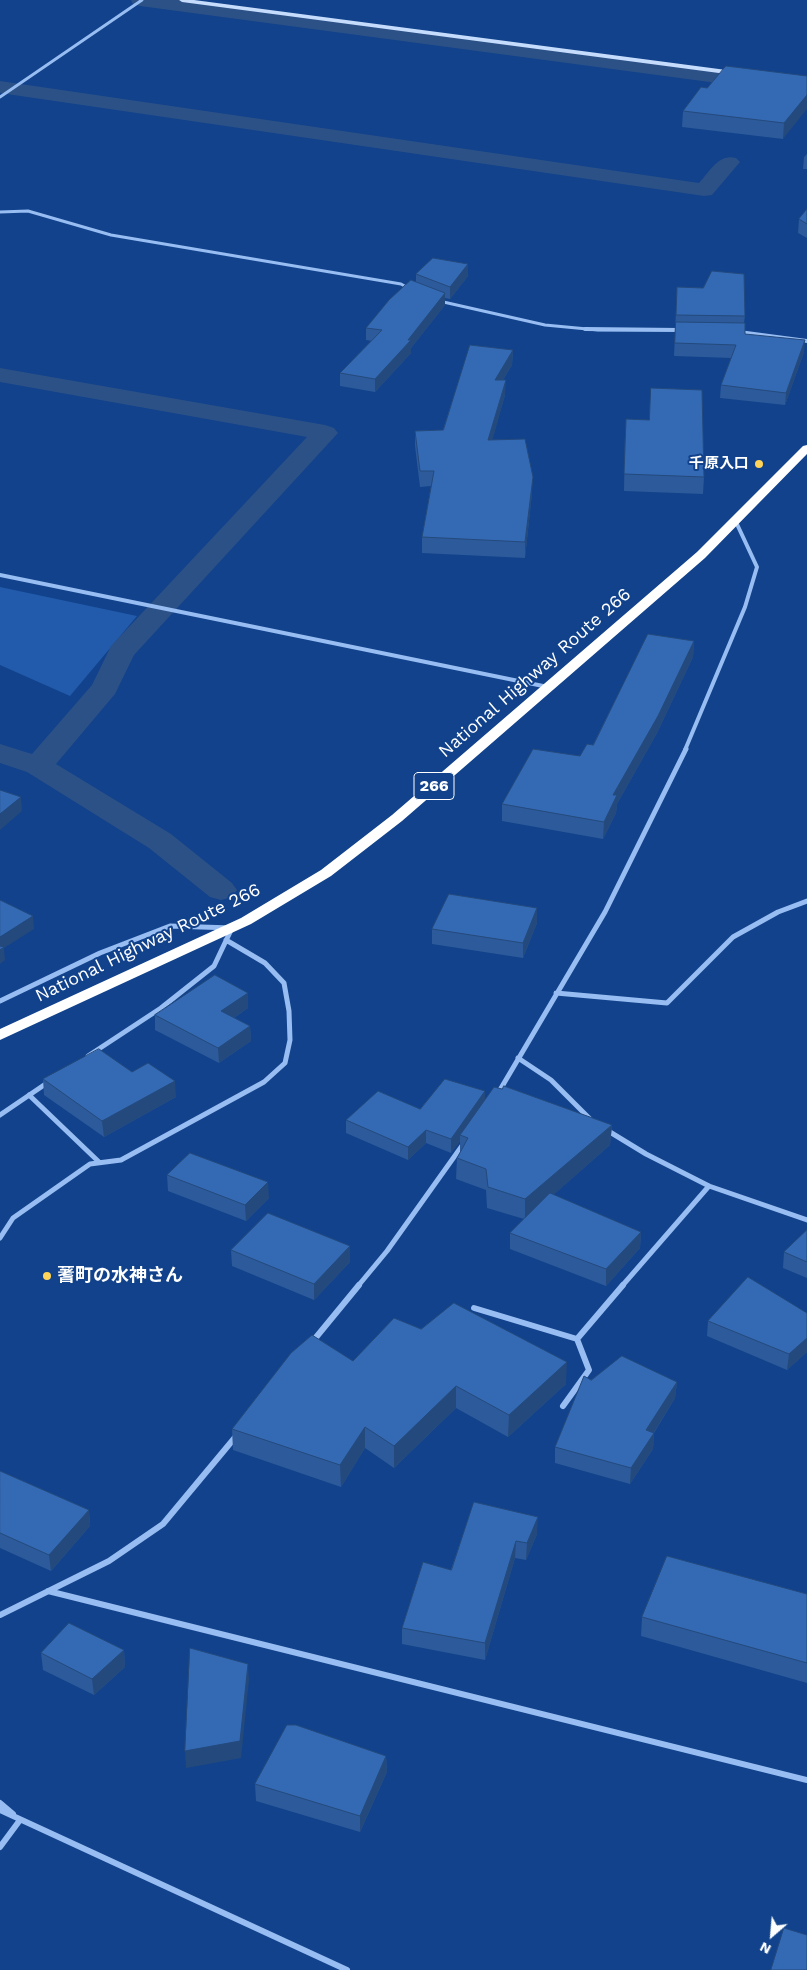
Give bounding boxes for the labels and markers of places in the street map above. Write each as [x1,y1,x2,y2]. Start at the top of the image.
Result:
place label: 千原入口 [689,455,749,473]
marker: 千原入口 [753,458,765,470]
place label: 蓍町の水神さん [57,1265,183,1287]
marker: 蓍町の水神さん [41,1270,53,1282]

